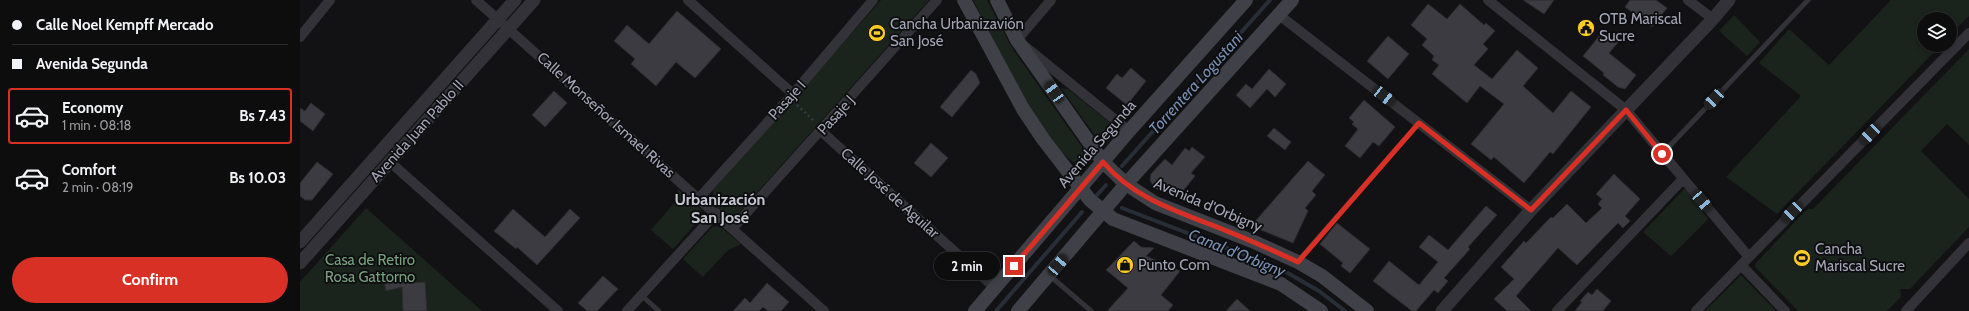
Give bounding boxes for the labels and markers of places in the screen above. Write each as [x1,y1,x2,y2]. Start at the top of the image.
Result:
place label: OTB Mariscal Sucre [1599,10,1682,45]
place label: Cancha Urbanizavión San José [890,15,1024,50]
public building icon: OTB Mariscal Sucre [1576,18,1596,38]
sports icon: Cancha Urbanizavión San José [867,23,887,43]
place label: Cancha Mariscal Sucre [1815,240,1905,275]
sports icon: Cancha Mariscal Sucre [1792,248,1812,268]
shop icon: Punto Com [1115,255,1135,275]
place label: Punto Com [1138,256,1210,274]

